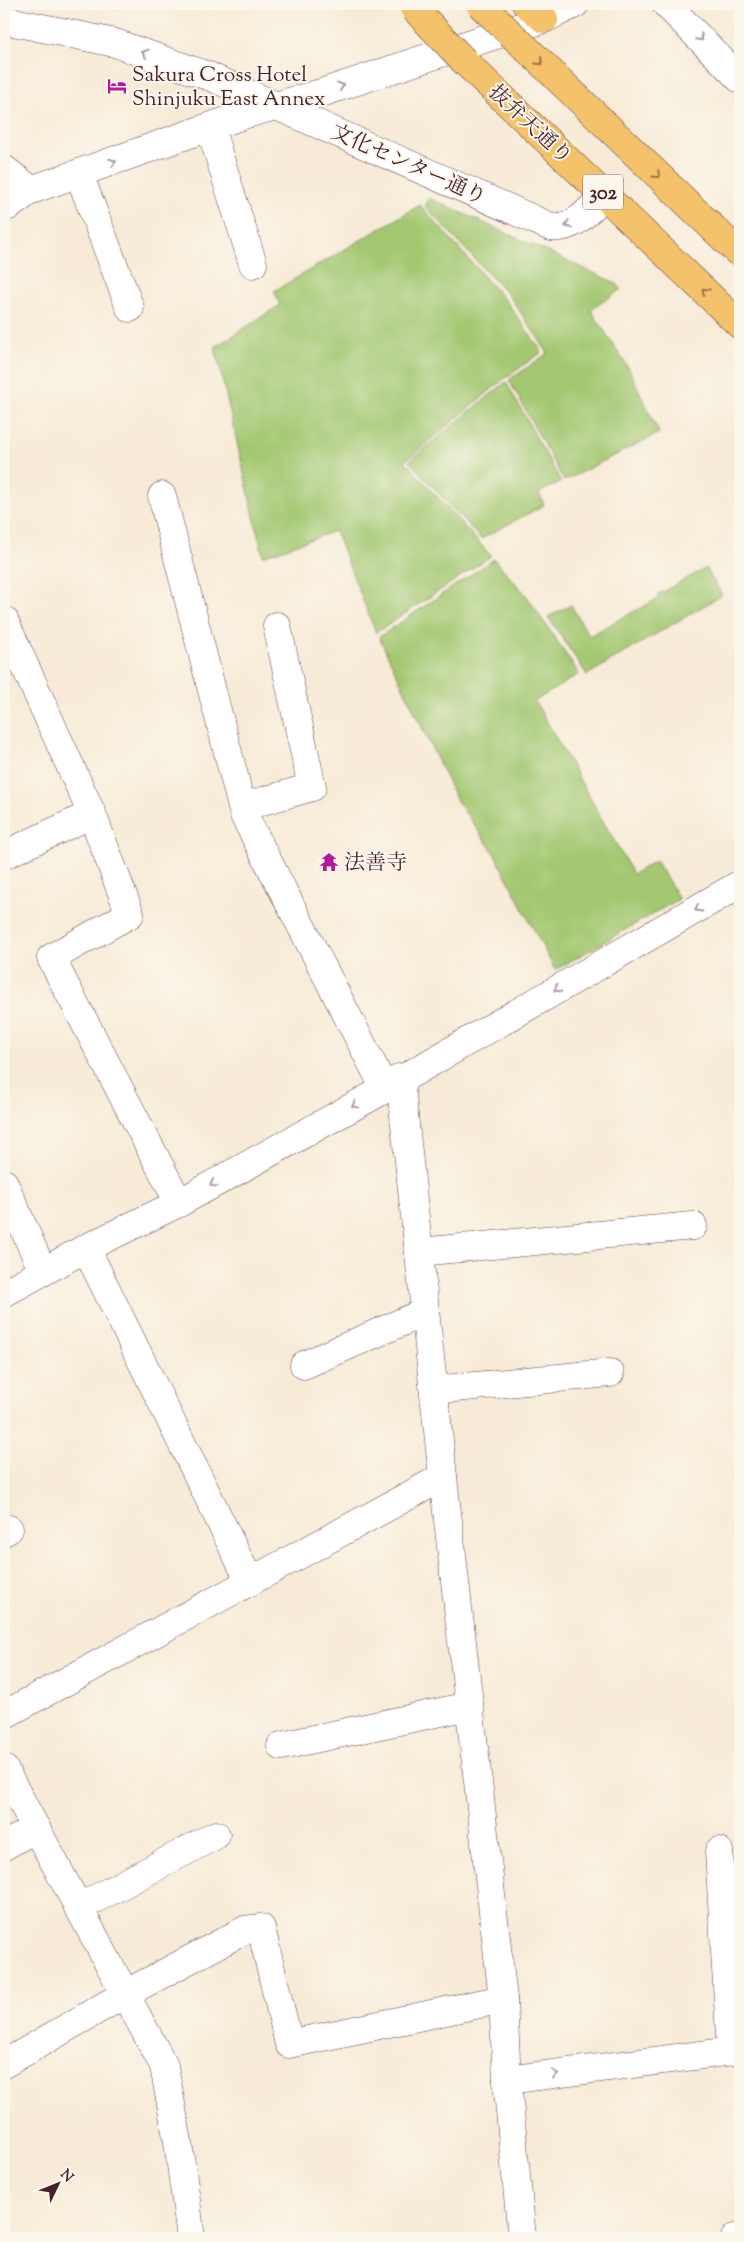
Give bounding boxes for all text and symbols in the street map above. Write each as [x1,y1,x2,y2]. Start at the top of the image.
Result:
one-way arrow [694,33,703,42]
one-way arrow [142,49,150,59]
one-way arrow [535,56,544,65]
place label: Sakura Cross Hotel Shinjuku East Annex [132,61,325,115]
hotel icon: Sakura Cross Hotel Shinjuku East Annex [106,75,128,97]
street label: 抜弁天通り [481,79,578,172]
one-way arrow [336,82,344,92]
street label: 文化センター通り [326,118,491,214]
one-way arrow [108,158,116,168]
one-way arrow [652,169,661,178]
road number: 302 [583,174,623,210]
one-way arrow [565,218,574,228]
one-way arrow [702,288,711,297]
place label: 法善寺 [344,849,407,879]
temple icon: 法善寺 [318,851,340,873]
one-way arrow [694,902,703,912]
one-way arrow [553,983,562,993]
one-way arrow [352,1099,361,1109]
one-way arrow [210,1178,219,1188]
one-way arrow [551,2069,559,2080]
north arrow [32,2160,82,2210]
text: N [55,2166,77,2187]

